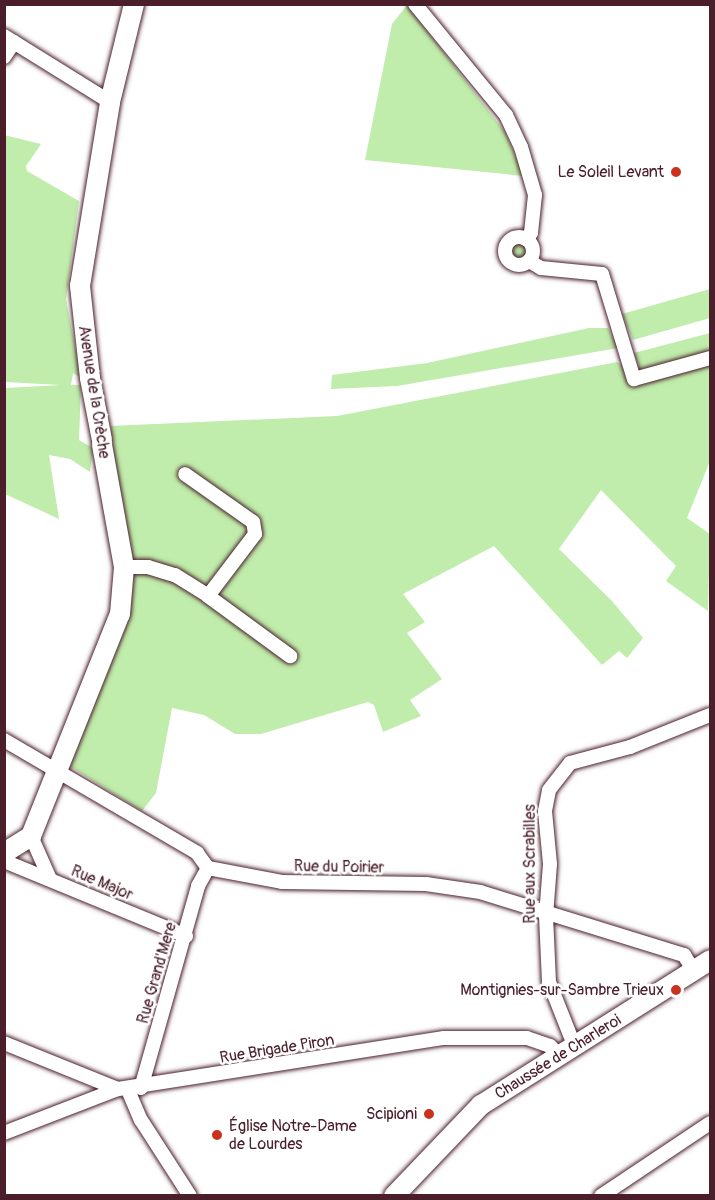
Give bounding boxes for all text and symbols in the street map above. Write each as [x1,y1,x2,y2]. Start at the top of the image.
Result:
place label: Le Soleil Levant [557,162,664,182]
marker: Le Soleil Levant [669,165,683,179]
street label: Avenue de la Crèche [74,324,114,460]
street label: Rue aux Scrabilles [520,804,540,924]
street label: Rue du Poirier [294,857,384,877]
street label: Rue Major [68,861,136,905]
street label: Rue Grand'Mere [133,920,181,1026]
place label: Montignies-sur-Sambre Trieux [460,980,664,1000]
marker: Montignies-sur-Sambre Trieux [669,983,683,997]
street label: Chaussée de Charleroi [491,1010,625,1104]
street label: Rue Brigade Piron [218,1030,336,1068]
place label: Scipioni [366,1104,417,1124]
marker: Scipioni [422,1107,436,1121]
place label: Église Notre-Dame de Lourdes [229,1116,357,1154]
marker: Église Notre-Dame de Lourdes [210,1128,224,1142]

